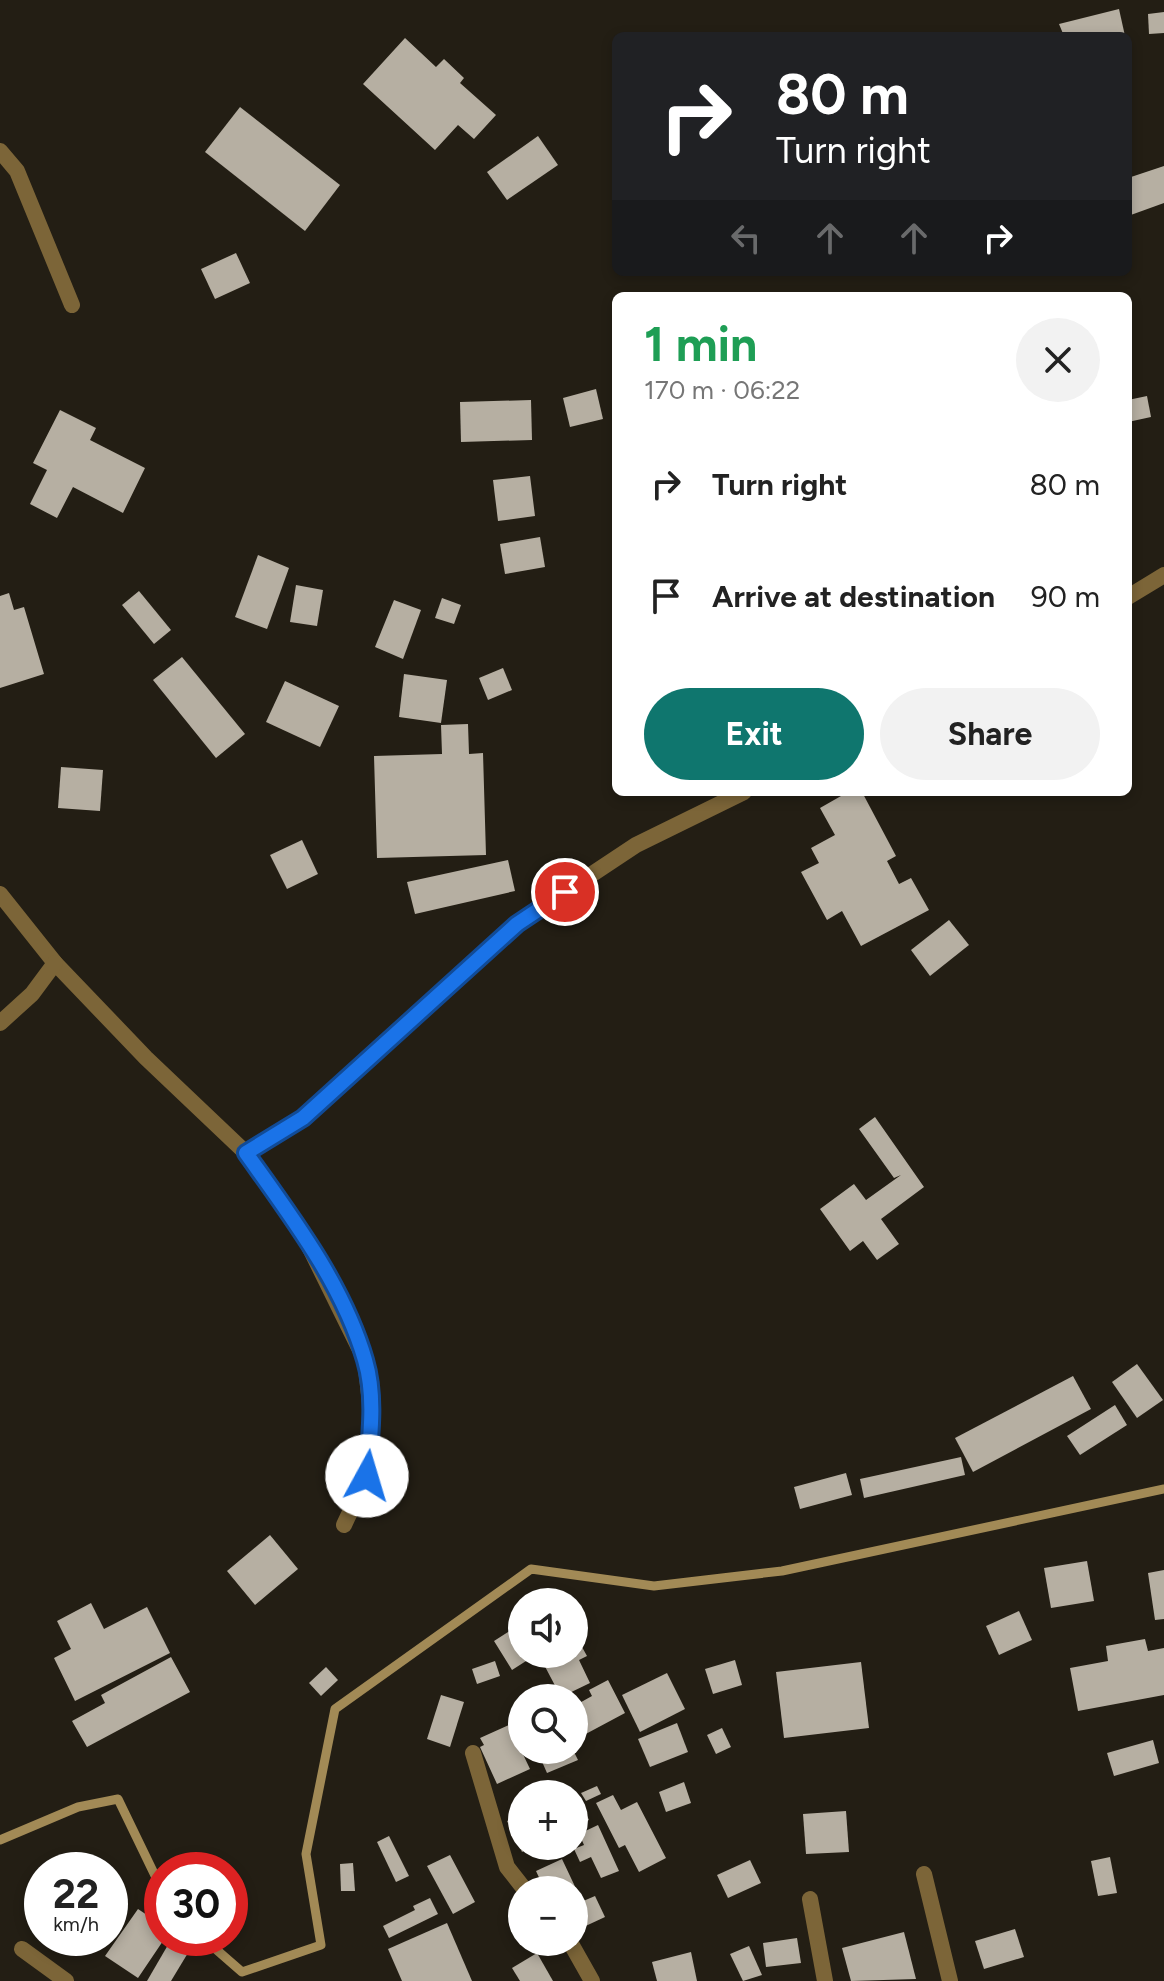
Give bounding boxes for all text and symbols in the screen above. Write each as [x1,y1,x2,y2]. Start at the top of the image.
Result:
text: 80 m [776,61,909,128]
icon: right [644,64,748,168]
text: Turn right [776,129,931,172]
icon: left [724,216,768,260]
icon: ahead [808,216,852,260]
icon: ahead [892,216,936,260]
icon: right [976,216,1020,260]
text: 1 min [644,315,757,373]
button: close [1016,318,1100,402]
text: 170 m · 06:22 [644,374,800,406]
icon: right [644,462,688,506]
text: Turn right [712,466,847,503]
text: 80 m [1029,466,1100,503]
icon: arrive [644,574,688,618]
text: Arrive at destination [712,578,995,615]
text: 90 m [1031,578,1100,615]
button: Exit [644,688,864,780]
button: Share [880,688,1100,780]
pin [531,858,599,926]
icon: arrive [543,870,587,914]
position arrow [325,1434,409,1518]
map controls [508,1588,588,1956]
button: sound [508,1588,588,1668]
button: search [508,1684,588,1764]
button: + [508,1780,588,1860]
speed limit sign: 30 [144,1852,248,1956]
text: 22 [53,1870,99,1918]
button: − [508,1876,588,1956]
text: km/h [53,1912,99,1936]

